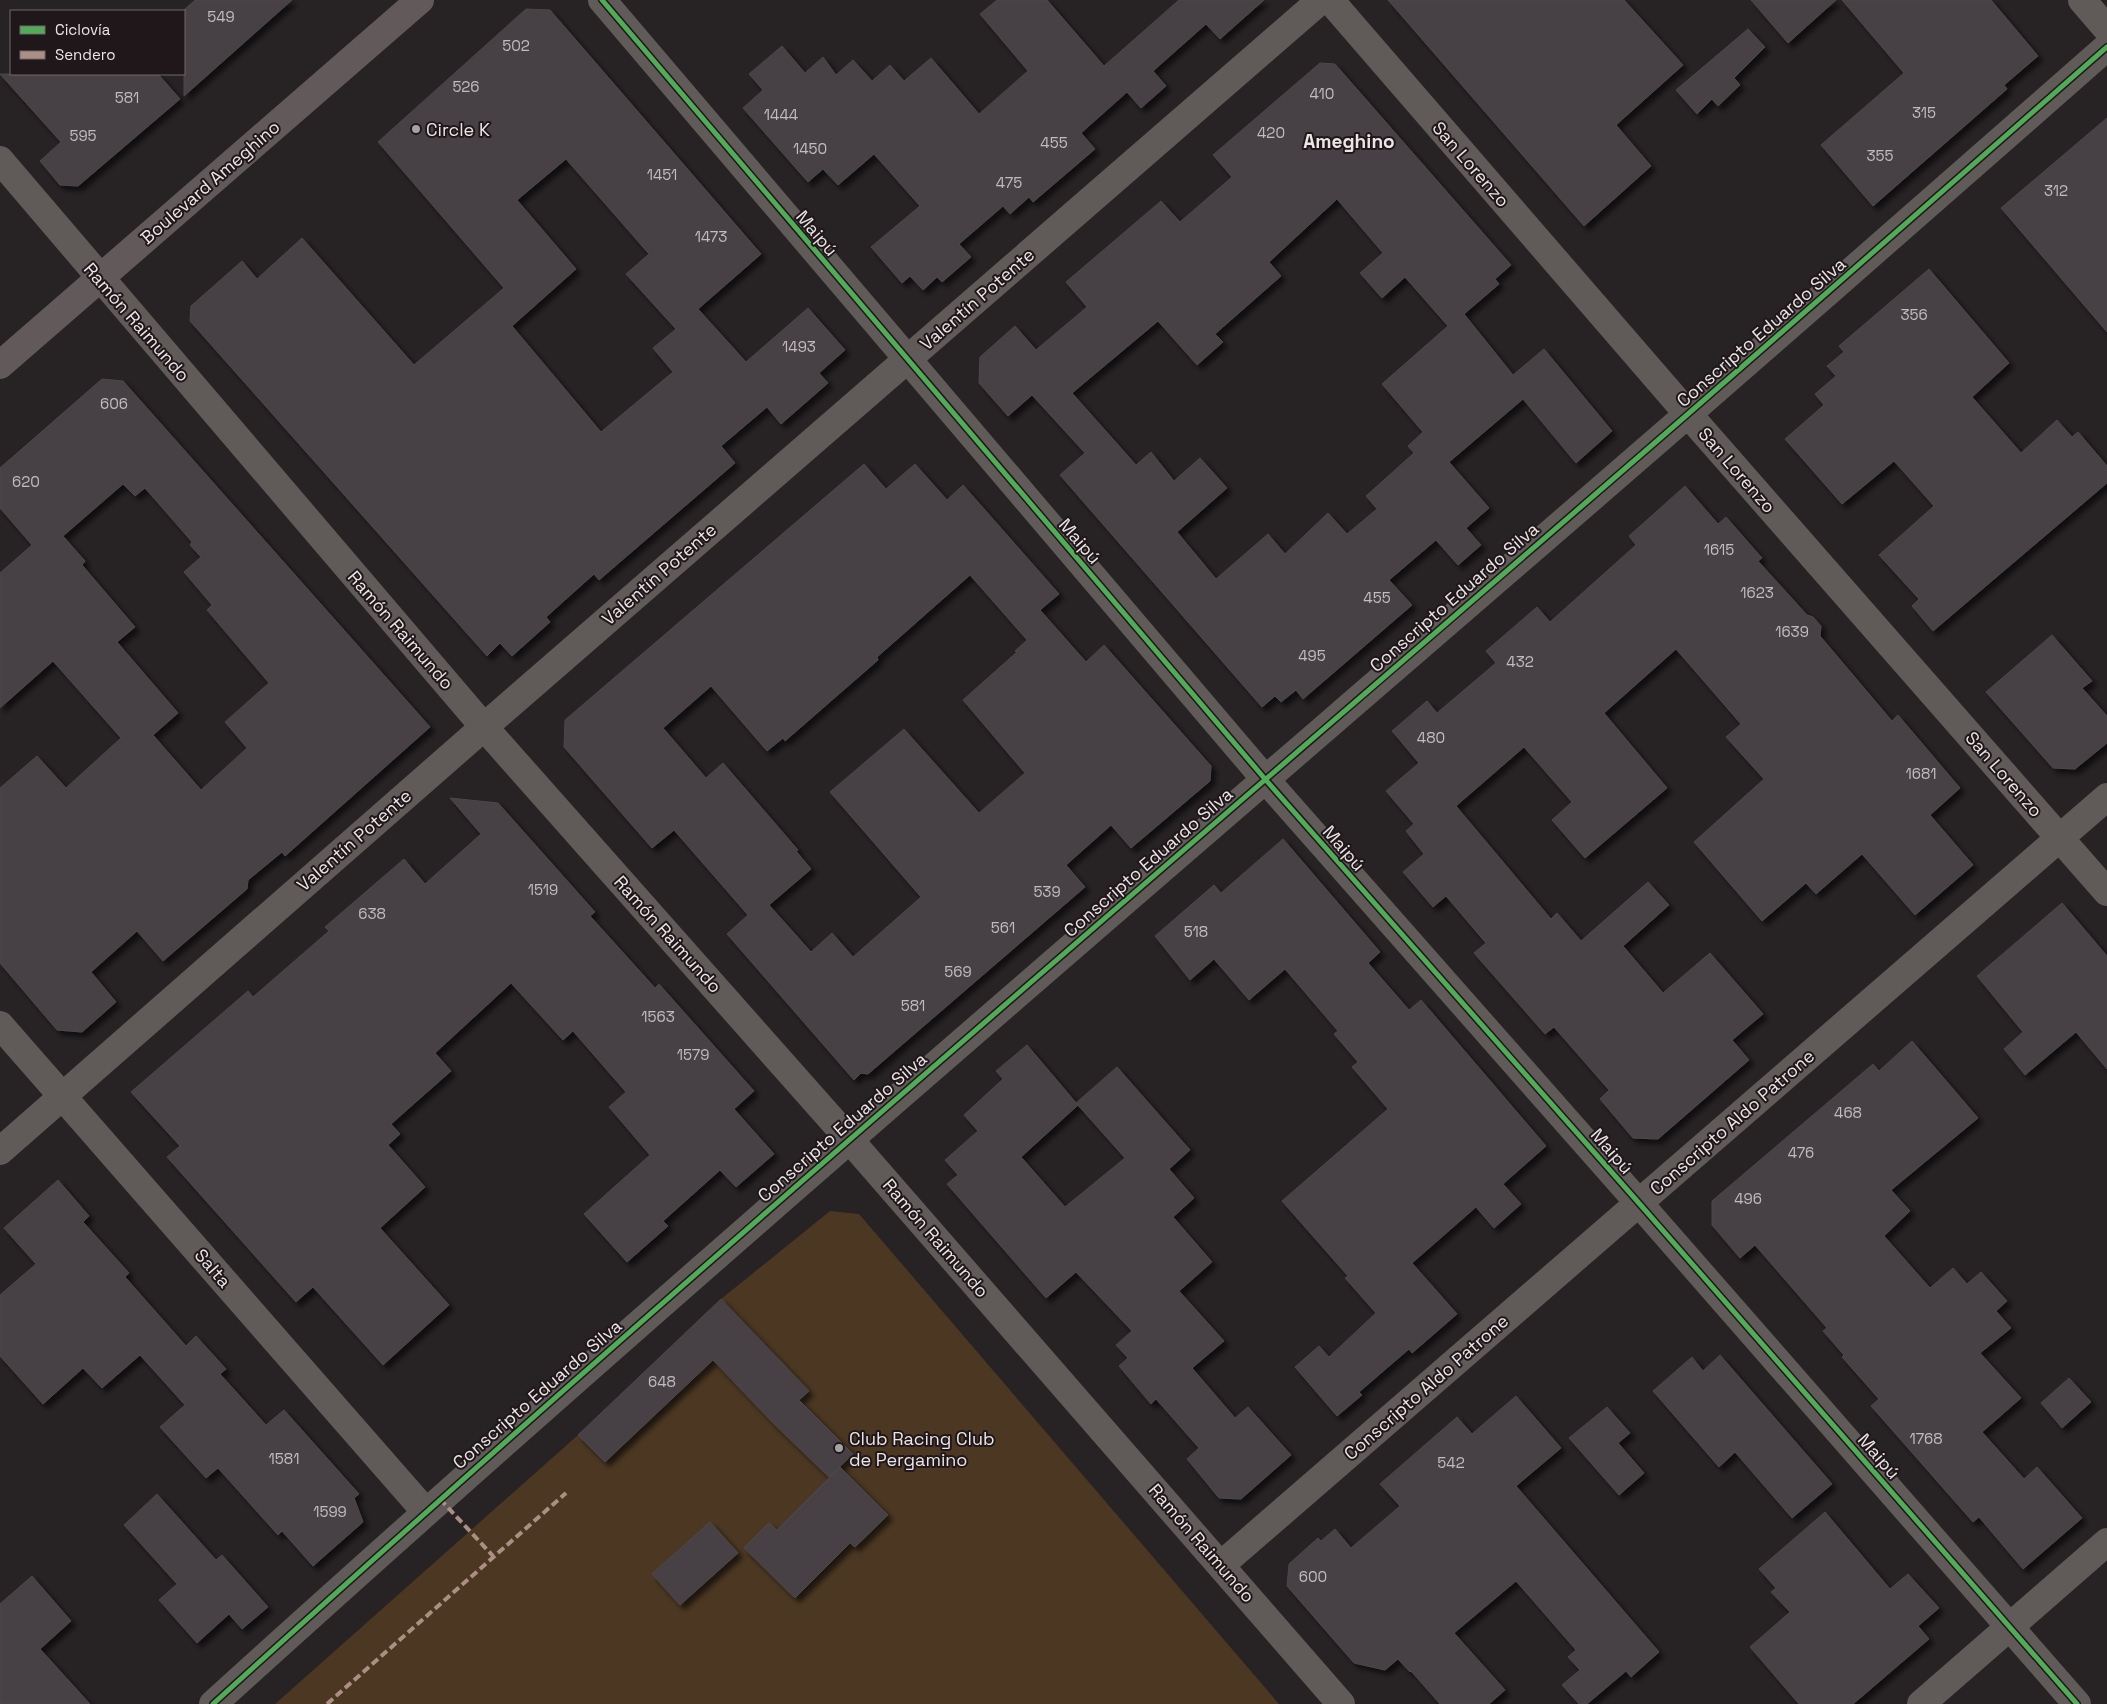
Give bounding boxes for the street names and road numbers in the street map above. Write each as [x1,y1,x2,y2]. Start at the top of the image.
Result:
street label: Boulevard Ameghino [135,115,285,249]
street label: San Lorenzo [1427,116,1515,212]
street label: Maipú [791,205,843,261]
street label: Valentín Potente [915,243,1039,355]
street label: Conscripto Eduardo Silva [1672,252,1850,412]
street label: Ramón Raimundo [79,258,195,386]
street label: San Lorenzo [1693,422,1781,518]
street label: Maipú [1054,513,1106,569]
street label: Conscripto Eduardo Silva [1365,517,1543,677]
street label: Valentín Potente [597,518,721,630]
street label: Ramón Raimundo [343,566,459,694]
street label: San Lorenzo [1960,726,2048,822]
street label: Conscripto Eduardo Silva [1059,782,1237,942]
street label: Valentín Potente [292,784,416,896]
street label: Maipú [1318,820,1370,876]
street label: Ramón Raimundo [609,870,727,998]
street label: Conscripto Aldo Patrone [1645,1044,1819,1200]
street label: Conscripto Eduardo Silva [753,1047,931,1207]
street label: Maipú [1586,1123,1638,1179]
street label: Ramón Raimundo [878,1174,994,1302]
street label: Salta [190,1244,236,1292]
street label: Conscripto Aldo Patrone [1339,1309,1513,1465]
street label: Conscripto Eduardo Silva [448,1314,626,1474]
street label: Maipú [1853,1428,1905,1484]
street label: Ramón Raimundo [1144,1479,1260,1607]

